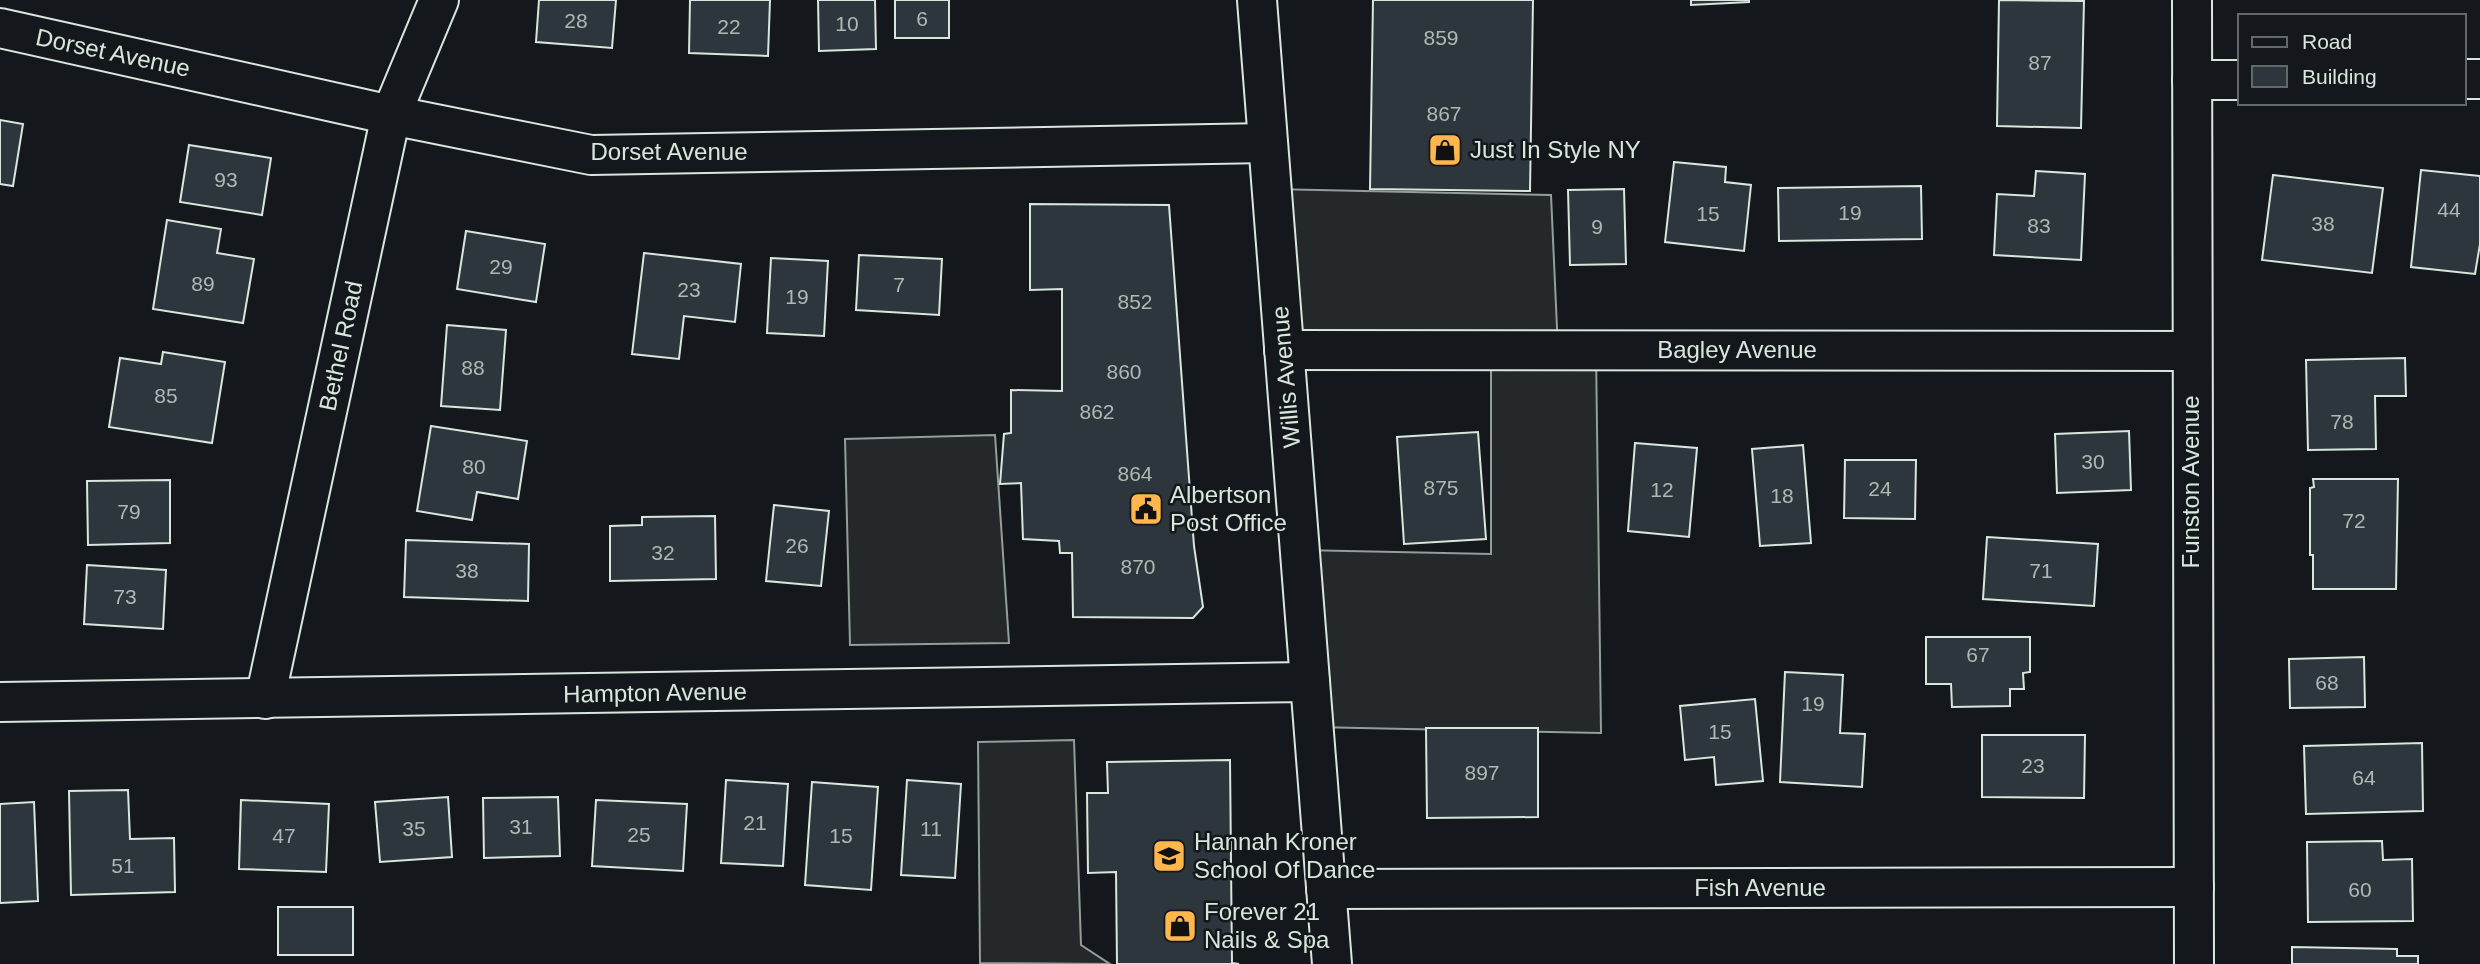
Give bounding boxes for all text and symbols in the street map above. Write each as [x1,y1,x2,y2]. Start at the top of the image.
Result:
house number: 6 [916,7,928,30]
house number: 28 [564,9,588,32]
house number: 10 [835,12,859,35]
legend [2238,14,2466,105]
house number: 22 [717,15,741,38]
street label: Dorset Avenue [34,23,193,82]
house number: 859 [1423,26,1459,49]
text: Road [2302,30,2352,53]
house number: 87 [2028,51,2052,74]
text: Building [2302,65,2377,88]
house number: 867 [1426,102,1462,125]
shop icon: Just In Style NY [1426,131,1464,169]
place label: Just In Style NY [1470,136,1641,163]
street label: Dorset Avenue [591,138,748,165]
house number: 93 [214,168,238,191]
house number: 44 [2437,198,2461,221]
house number: 19 [1838,201,1862,224]
house number: 15 [1696,202,1720,225]
house number: 38 [2311,212,2335,235]
house number: 83 [2027,214,2051,237]
house number: 9 [1591,215,1603,238]
house number: 29 [489,255,513,278]
house number: 89 [191,272,215,295]
house number: 7 [893,273,905,296]
street label: Bethel Road [314,278,367,413]
house number: 23 [677,278,701,301]
house number: 19 [785,285,809,308]
house number: 852 [1117,290,1153,313]
street label: Willis Avenue [1266,305,1305,449]
street label: Bagley Avenue [1657,336,1817,363]
house number: 88 [461,356,485,379]
house number: 860 [1106,360,1142,383]
house number: 85 [154,384,178,407]
street label: Funston Avenue [2177,395,2204,569]
house number: 862 [1079,400,1115,423]
house number: 78 [2330,410,2354,433]
house number: 30 [2081,450,2105,473]
house number: 80 [462,455,486,478]
house number: 864 [1117,462,1153,485]
house number: 875 [1423,476,1459,499]
house number: 24 [1868,477,1892,500]
house number: 12 [1650,478,1674,501]
place label: Albertson Post Office [1170,481,1287,536]
house number: 18 [1770,484,1794,507]
public building icon: Albertson Post Office [1127,490,1165,528]
house number: 79 [117,500,141,523]
house number: 72 [2342,509,2366,532]
house number: 26 [785,534,809,557]
house number: 32 [651,541,675,564]
house number: 870 [1120,555,1156,578]
house number: 38 [455,559,479,582]
house number: 71 [2029,559,2053,582]
house number: 73 [113,585,137,608]
house number: 67 [1966,643,1990,666]
house number: 68 [2315,671,2339,694]
street label: Hampton Avenue [563,677,747,708]
house number: 19 [1801,692,1825,715]
house number: 15 [1708,720,1732,743]
house number: 23 [2021,754,2045,777]
house number: 897 [1464,761,1500,784]
house number: 64 [2352,766,2376,789]
house number: 21 [743,811,767,834]
house number: 31 [509,815,533,838]
house number: 35 [402,817,426,840]
house number: 11 [920,817,942,840]
house number: 25 [627,823,651,846]
house number: 47 [272,824,296,847]
house number: 15 [829,824,853,847]
place label: Hannah Kroner School Of Dance [1194,828,1375,883]
school or university icon: Hannah Kroner School Of Dance [1150,837,1188,875]
house number: 51 [111,854,135,877]
street label: Fish Avenue [1694,874,1826,901]
house number: 60 [2348,878,2372,901]
place label: Forever 21 Nails & Spa [1204,898,1330,953]
shop icon: Forever 21 Nails & Spa [1161,907,1199,945]

